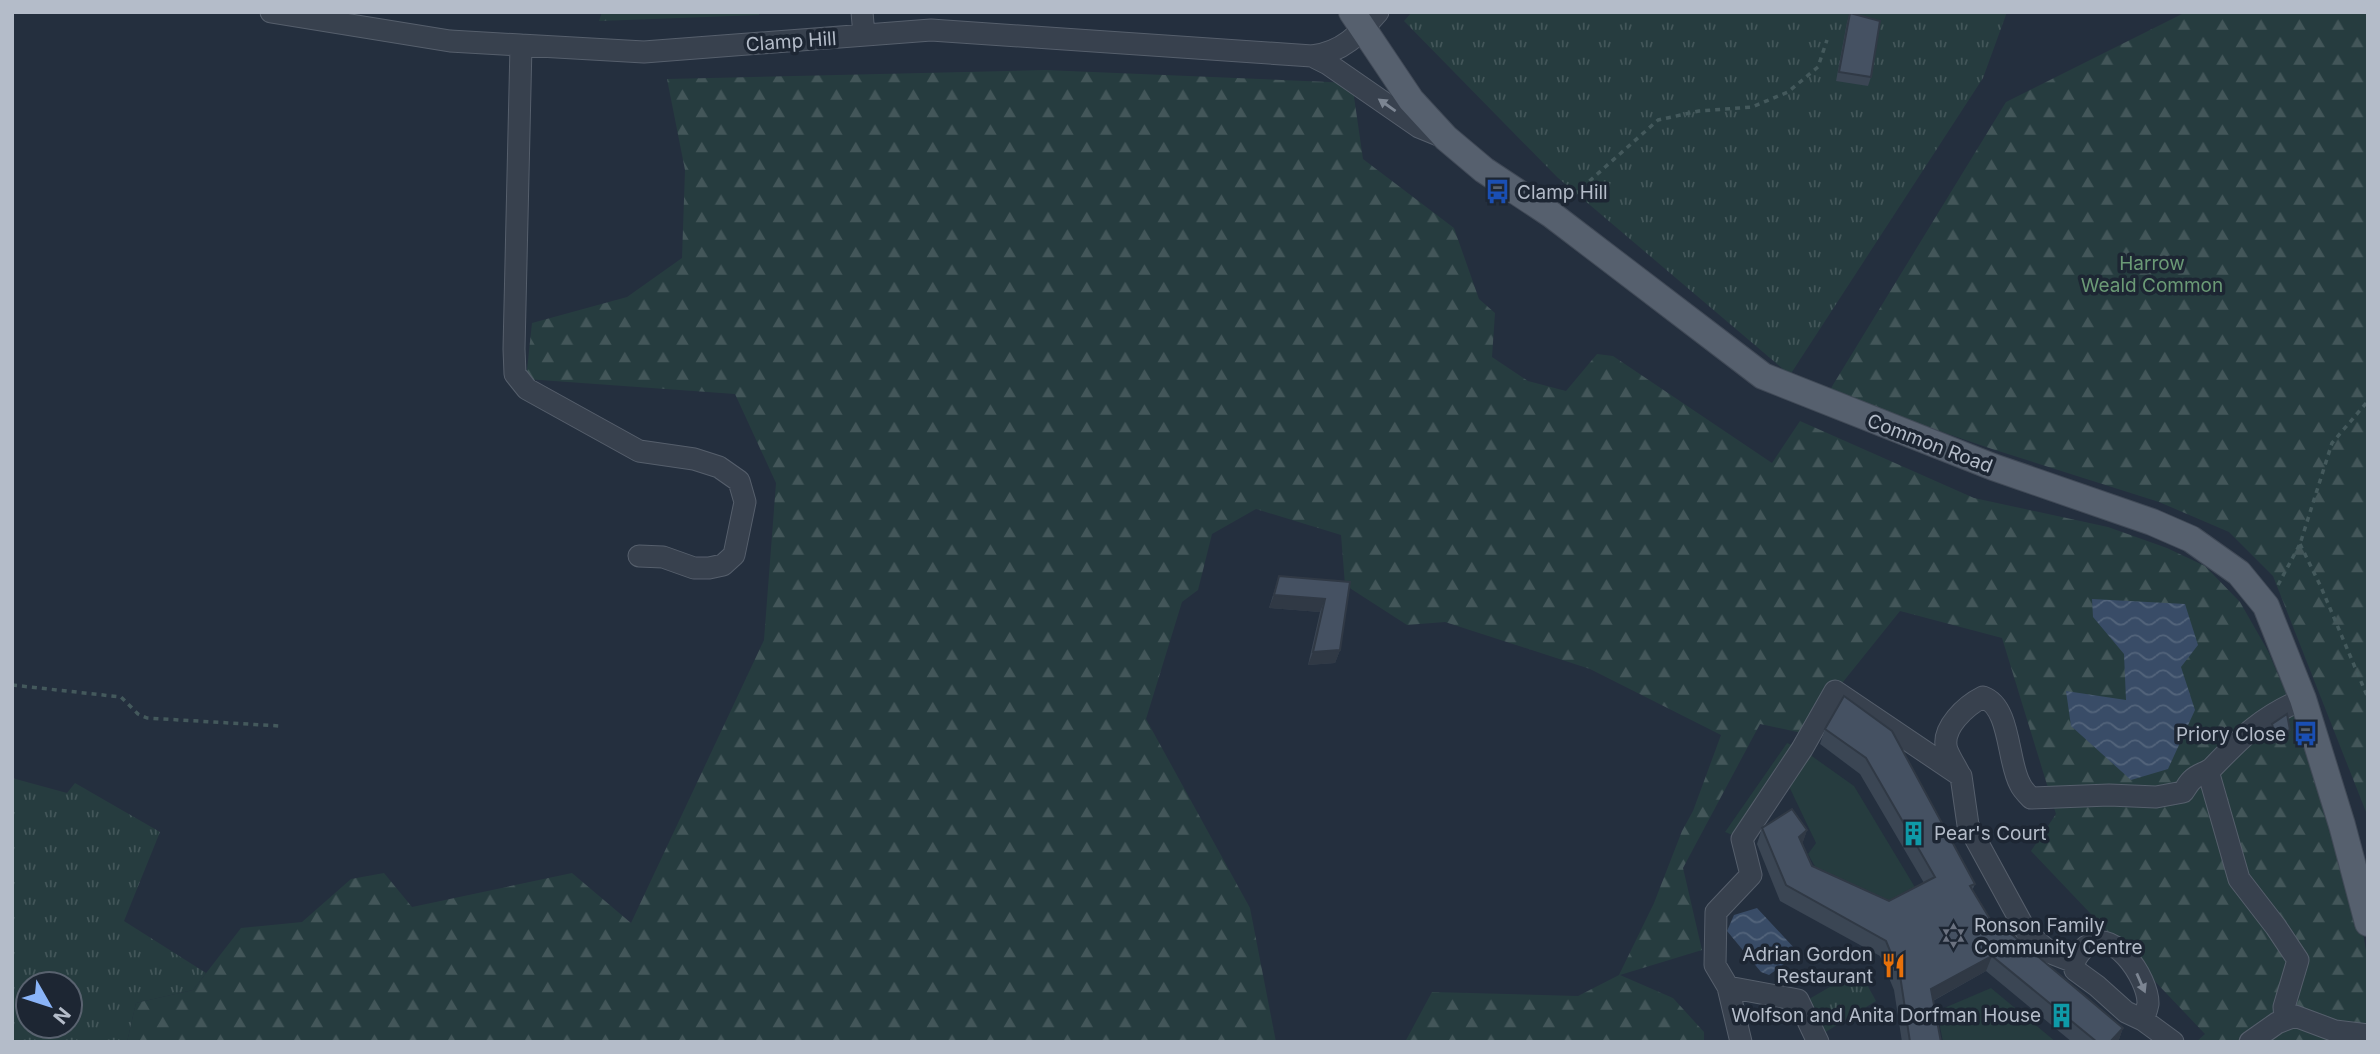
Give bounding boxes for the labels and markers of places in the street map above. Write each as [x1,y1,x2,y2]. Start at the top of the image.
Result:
bus stop icon: Clamp Hill [1483,178,1511,206]
place label: Clamp Hill [1517,181,1608,204]
bus stop icon: Priory Close [2292,720,2320,748]
place label: Priory Close [2176,723,2286,746]
building icon: Pear's Court [1900,819,1928,847]
place label: Pear's Court [1934,822,2046,845]
place label: Ronson Family Community Centre [1974,914,2143,959]
synagogue icon: Ronson Family Community Centre [1940,922,1968,950]
place label: Adrian Gordon Restaurant [1742,943,1873,988]
restaurant icon: Adrian Gordon Restaurant [1879,951,1907,979]
building icon: Wolfson and Anita Dorfman House [2047,1001,2075,1029]
place label: Wolfson and Anita Dorfman House [1731,1004,2041,1027]

